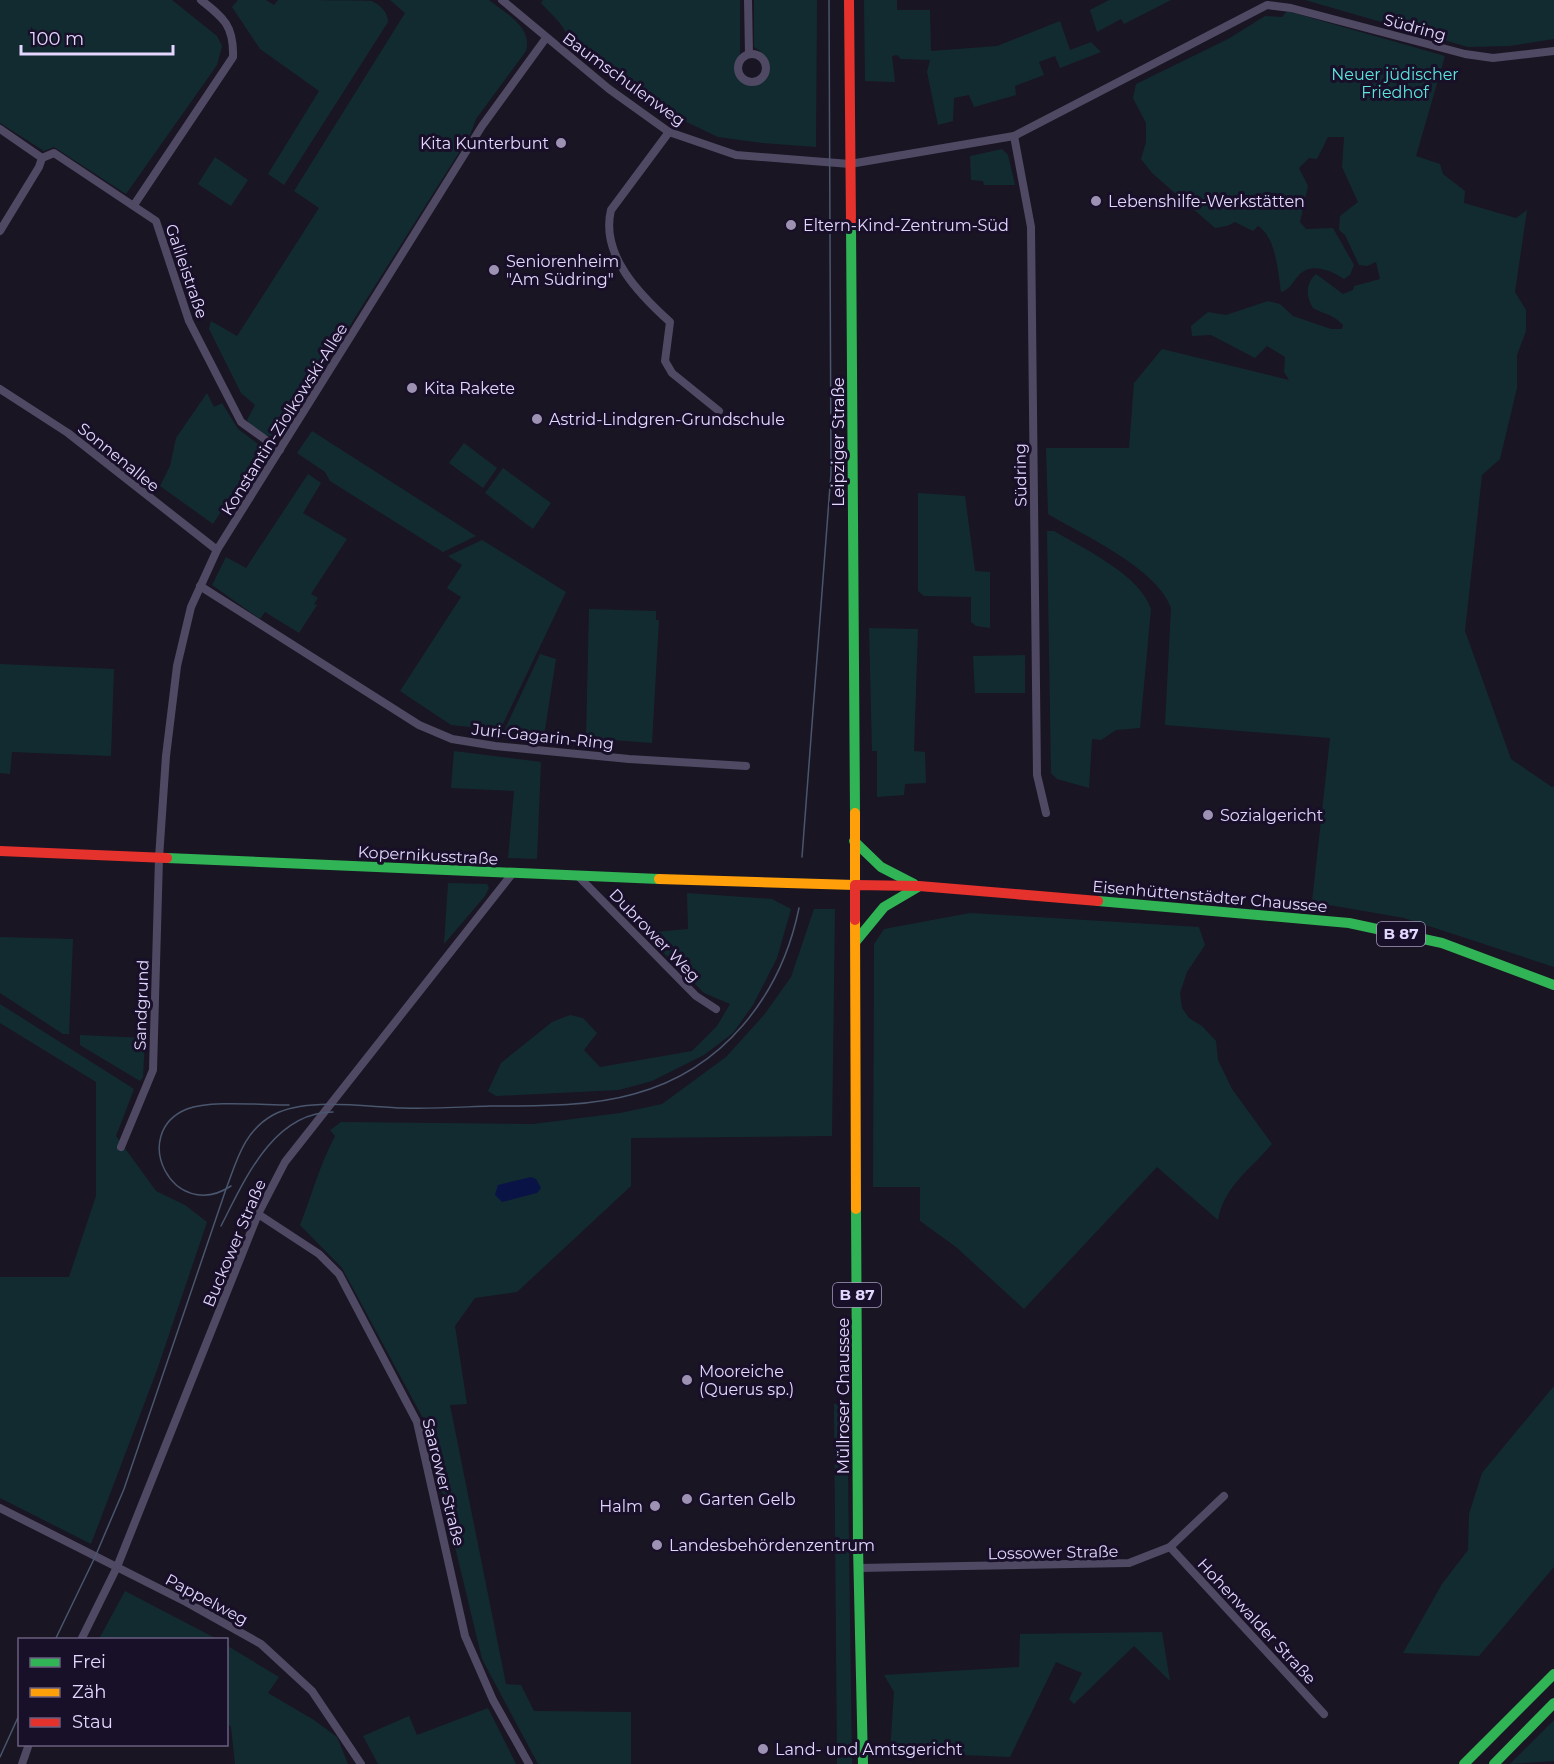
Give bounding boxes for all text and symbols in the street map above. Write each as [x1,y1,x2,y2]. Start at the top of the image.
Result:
street label: Südring [1382,10,1448,45]
scale bar [21,18,172,56]
text: 100 m [30,28,84,50]
street label: Baumschulenweg [559,29,689,130]
park label: Neuer jüdischer Friedhof [1331,65,1459,102]
place label: Kita Kunterbunt [420,134,549,153]
marker: Kita Kunterbunt [554,136,568,150]
place label: Lebenshilfe-Werkstätten [1108,192,1305,211]
marker: Lebenshilfe-Werkstätten [1089,194,1103,208]
place label: Eltern-Kind-Zentrum-Süd [803,216,1009,235]
marker: Eltern-Kind-Zentrum-Süd [784,218,798,232]
street label: Galileistraße [162,221,212,321]
place label: Seniorenheim "Am Südring" [506,252,619,289]
marker: Seniorenheim "Am Südring" [487,263,501,277]
street label: Konstantin-Ziolkowski-Allee [217,320,352,519]
street label: Leipziger Straße [829,377,848,507]
place label: Kita Rakete [424,379,515,398]
marker: Kita Rakete [405,381,419,395]
place label: Astrid-Lindgren-Grundschule [549,410,785,429]
marker: Astrid-Lindgren-Grundschule [530,412,544,426]
street label: Sonnenallee [74,419,163,496]
street label: Südring [1010,443,1031,507]
street label: Juri-Gagarin-Ring [470,719,615,753]
place label: Sozialgericht [1220,806,1324,825]
marker: Sozialgericht [1201,808,1215,822]
street label: Kopernikusstraße [357,842,499,869]
street label: Eisenhüttenstädter Chaussee [1092,877,1328,916]
street label: Dubrower Weg [605,885,704,986]
road number: B 87 [1377,922,1425,946]
street label: Sandgrund [130,959,153,1051]
street label: Buckower Straße [199,1177,270,1310]
road number: B 87 [833,1283,881,1307]
street label: Müllroser Chaussee [834,1318,853,1474]
place label: Mooreiche (Querus sp.) [699,1362,794,1399]
marker: Mooreiche (Querus sp.) [680,1373,694,1387]
street label: Saarower Straße [418,1416,469,1548]
place label: Garten Gelb [699,1490,796,1509]
marker: Garten Gelb [680,1492,694,1506]
place label: Halm [599,1497,643,1516]
marker: Halm [648,1499,662,1513]
place label: Landesbehördenzentrum [669,1536,875,1555]
marker: Landesbehördenzentrum [650,1538,664,1552]
street label: Lossower Straße [987,1542,1119,1563]
street label: Hohenwalder Straße [1194,1555,1320,1688]
street label: Pappelweg [162,1570,251,1629]
legend [18,1638,228,1746]
text: Frei [72,1651,106,1673]
text: Zäh [72,1681,107,1703]
text: Stau [72,1711,113,1733]
place label: Land- und Amtsgericht [775,1740,963,1759]
marker: Land- und Amtsgericht [756,1742,770,1756]

